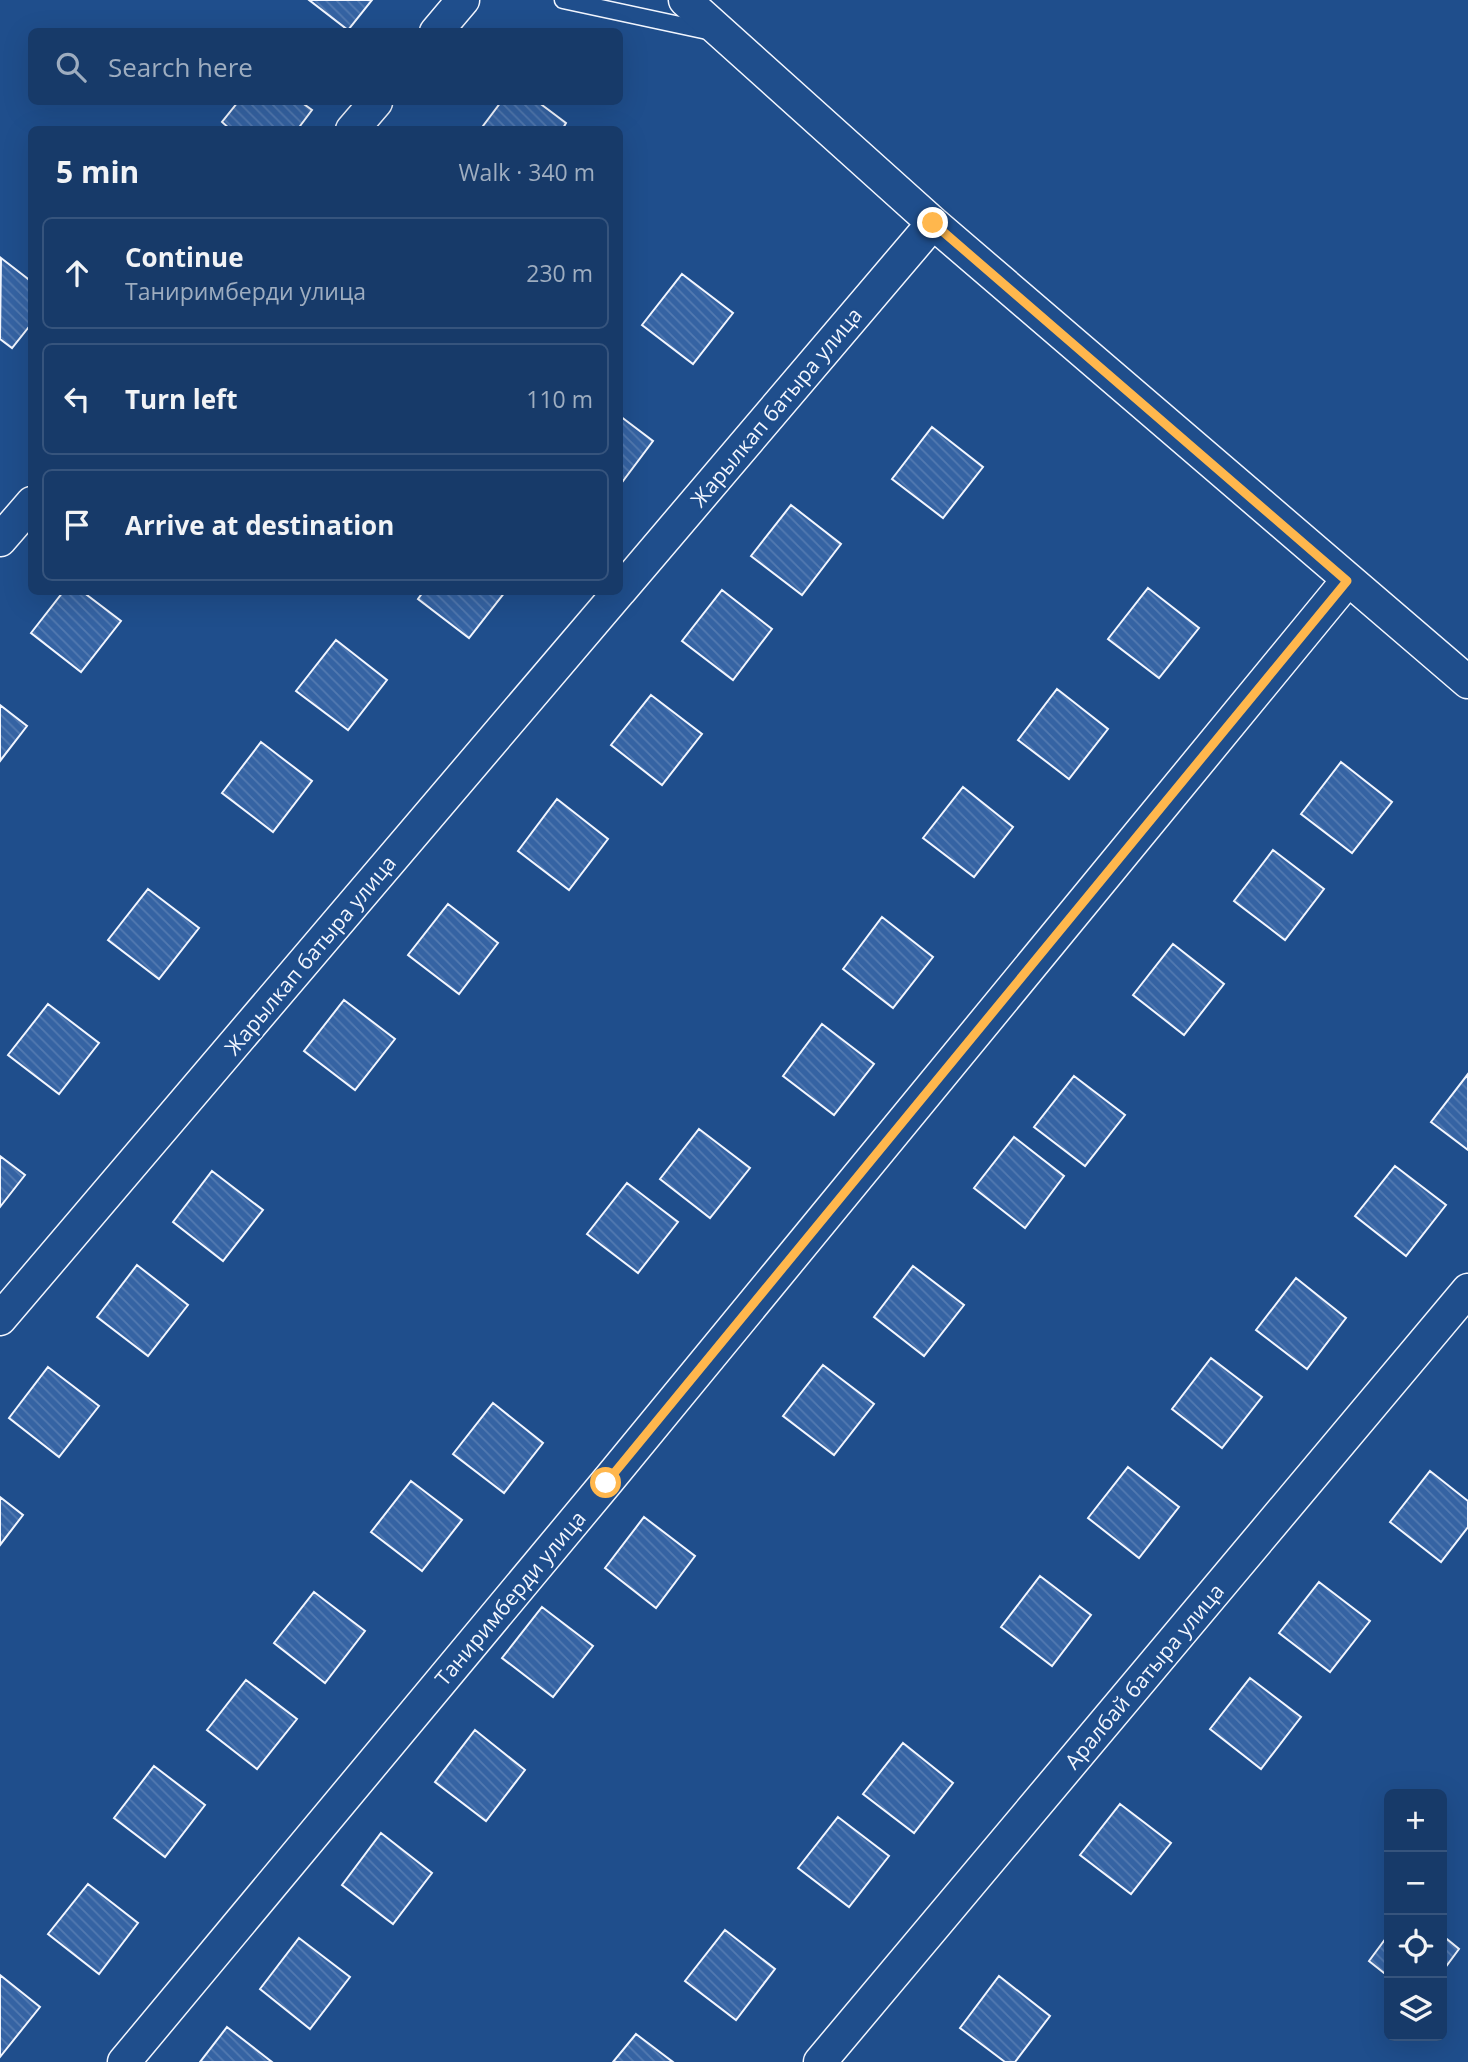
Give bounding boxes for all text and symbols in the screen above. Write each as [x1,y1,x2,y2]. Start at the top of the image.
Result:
search box [28,28,623,105]
icon: search [52,48,90,86]
text: Search here [108,49,253,85]
text: 5 min [56,151,139,192]
text: Walk · 340 m [458,156,595,188]
route end [917,207,948,238]
text: Continue [125,239,244,275]
icon: ahead [58,254,96,292]
text: 230 m [526,257,593,289]
text: Таниримберди улица [125,275,366,307]
street label: Жарылкап батыра улица [684,301,868,513]
icon: left [58,380,96,418]
text: Turn left [125,381,237,417]
text: 110 m [526,383,593,415]
icon: arrive [58,506,96,544]
text: Arrive at destination [125,507,394,543]
street label: Жарылкап батыра улица [218,849,402,1061]
route start [590,1467,621,1498]
street label: Таниримберди улица [429,1505,591,1691]
street label: Аралбай батыра улица [1058,1578,1230,1774]
map controls [1384,1789,1447,2041]
button: + [1384,1789,1447,1852]
button: − [1384,1852,1447,1915]
button: locate [1384,1915,1447,1978]
button: layers [1384,1978,1447,2041]

